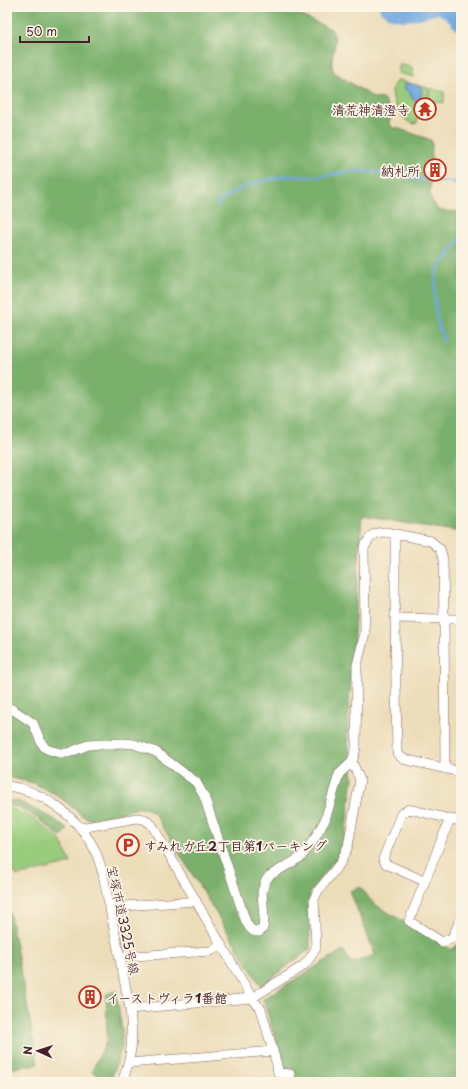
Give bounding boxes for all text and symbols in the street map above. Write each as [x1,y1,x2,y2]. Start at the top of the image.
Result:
scale bar [20,18,89,44]
text: 50 m [26,22,57,40]
temple icon: 清荒神清澄寺 [412,96,438,122]
place label: 清荒神清澄寺 [332,100,410,119]
building icon: 納札所 [422,157,448,183]
place label: 納札所 [381,161,420,180]
parking icon: すみれガ丘2丁目第1パーキング [115,832,141,858]
place label: すみれガ丘2丁目第1パーキング [144,836,327,855]
street label: 宝塚市道3325号線 [103,863,145,978]
building icon: イーストヴィラ1番館 [77,984,103,1010]
place label: イーストヴィラ1番館 [106,988,227,1007]
north arrow [18,1031,58,1071]
text: N [19,1045,36,1055]

